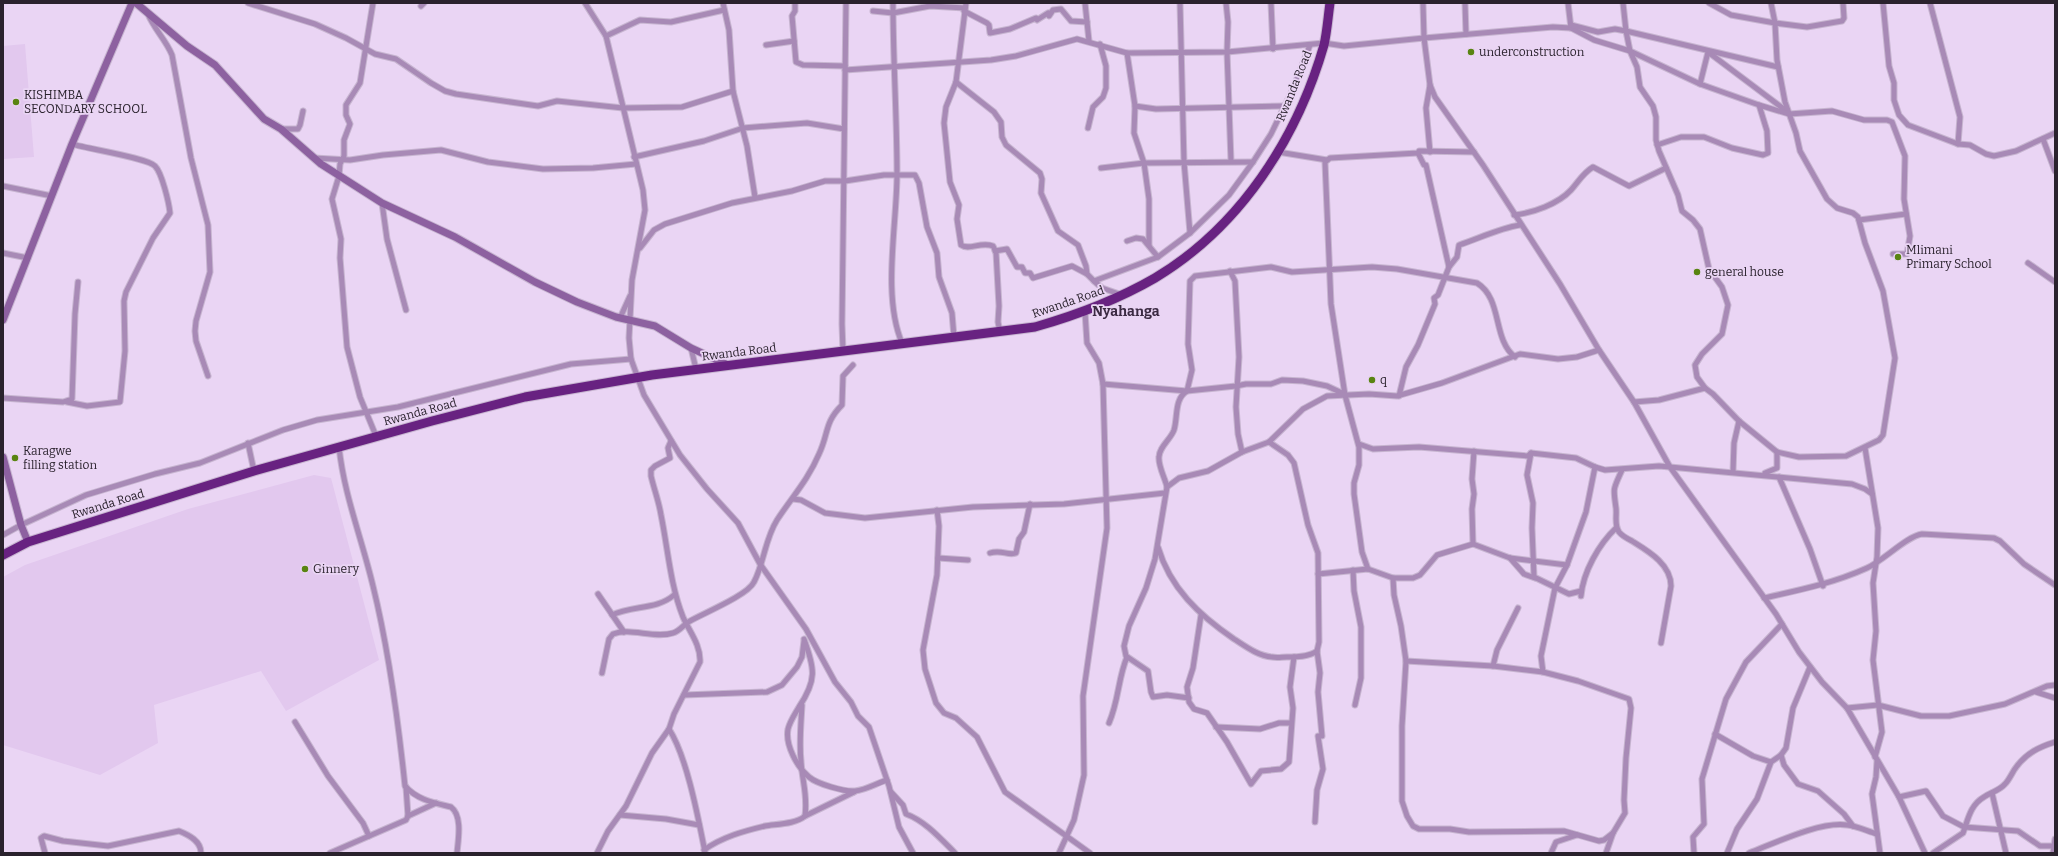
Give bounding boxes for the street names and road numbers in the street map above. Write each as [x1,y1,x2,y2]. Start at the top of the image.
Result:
street label: Rwanda Road [1273,49,1315,123]
street label: Rwanda Road [1030,283,1106,321]
street label: Rwanda Road [701,340,777,364]
street label: Rwanda Road [382,396,458,428]
street label: Rwanda Road [70,486,146,522]

